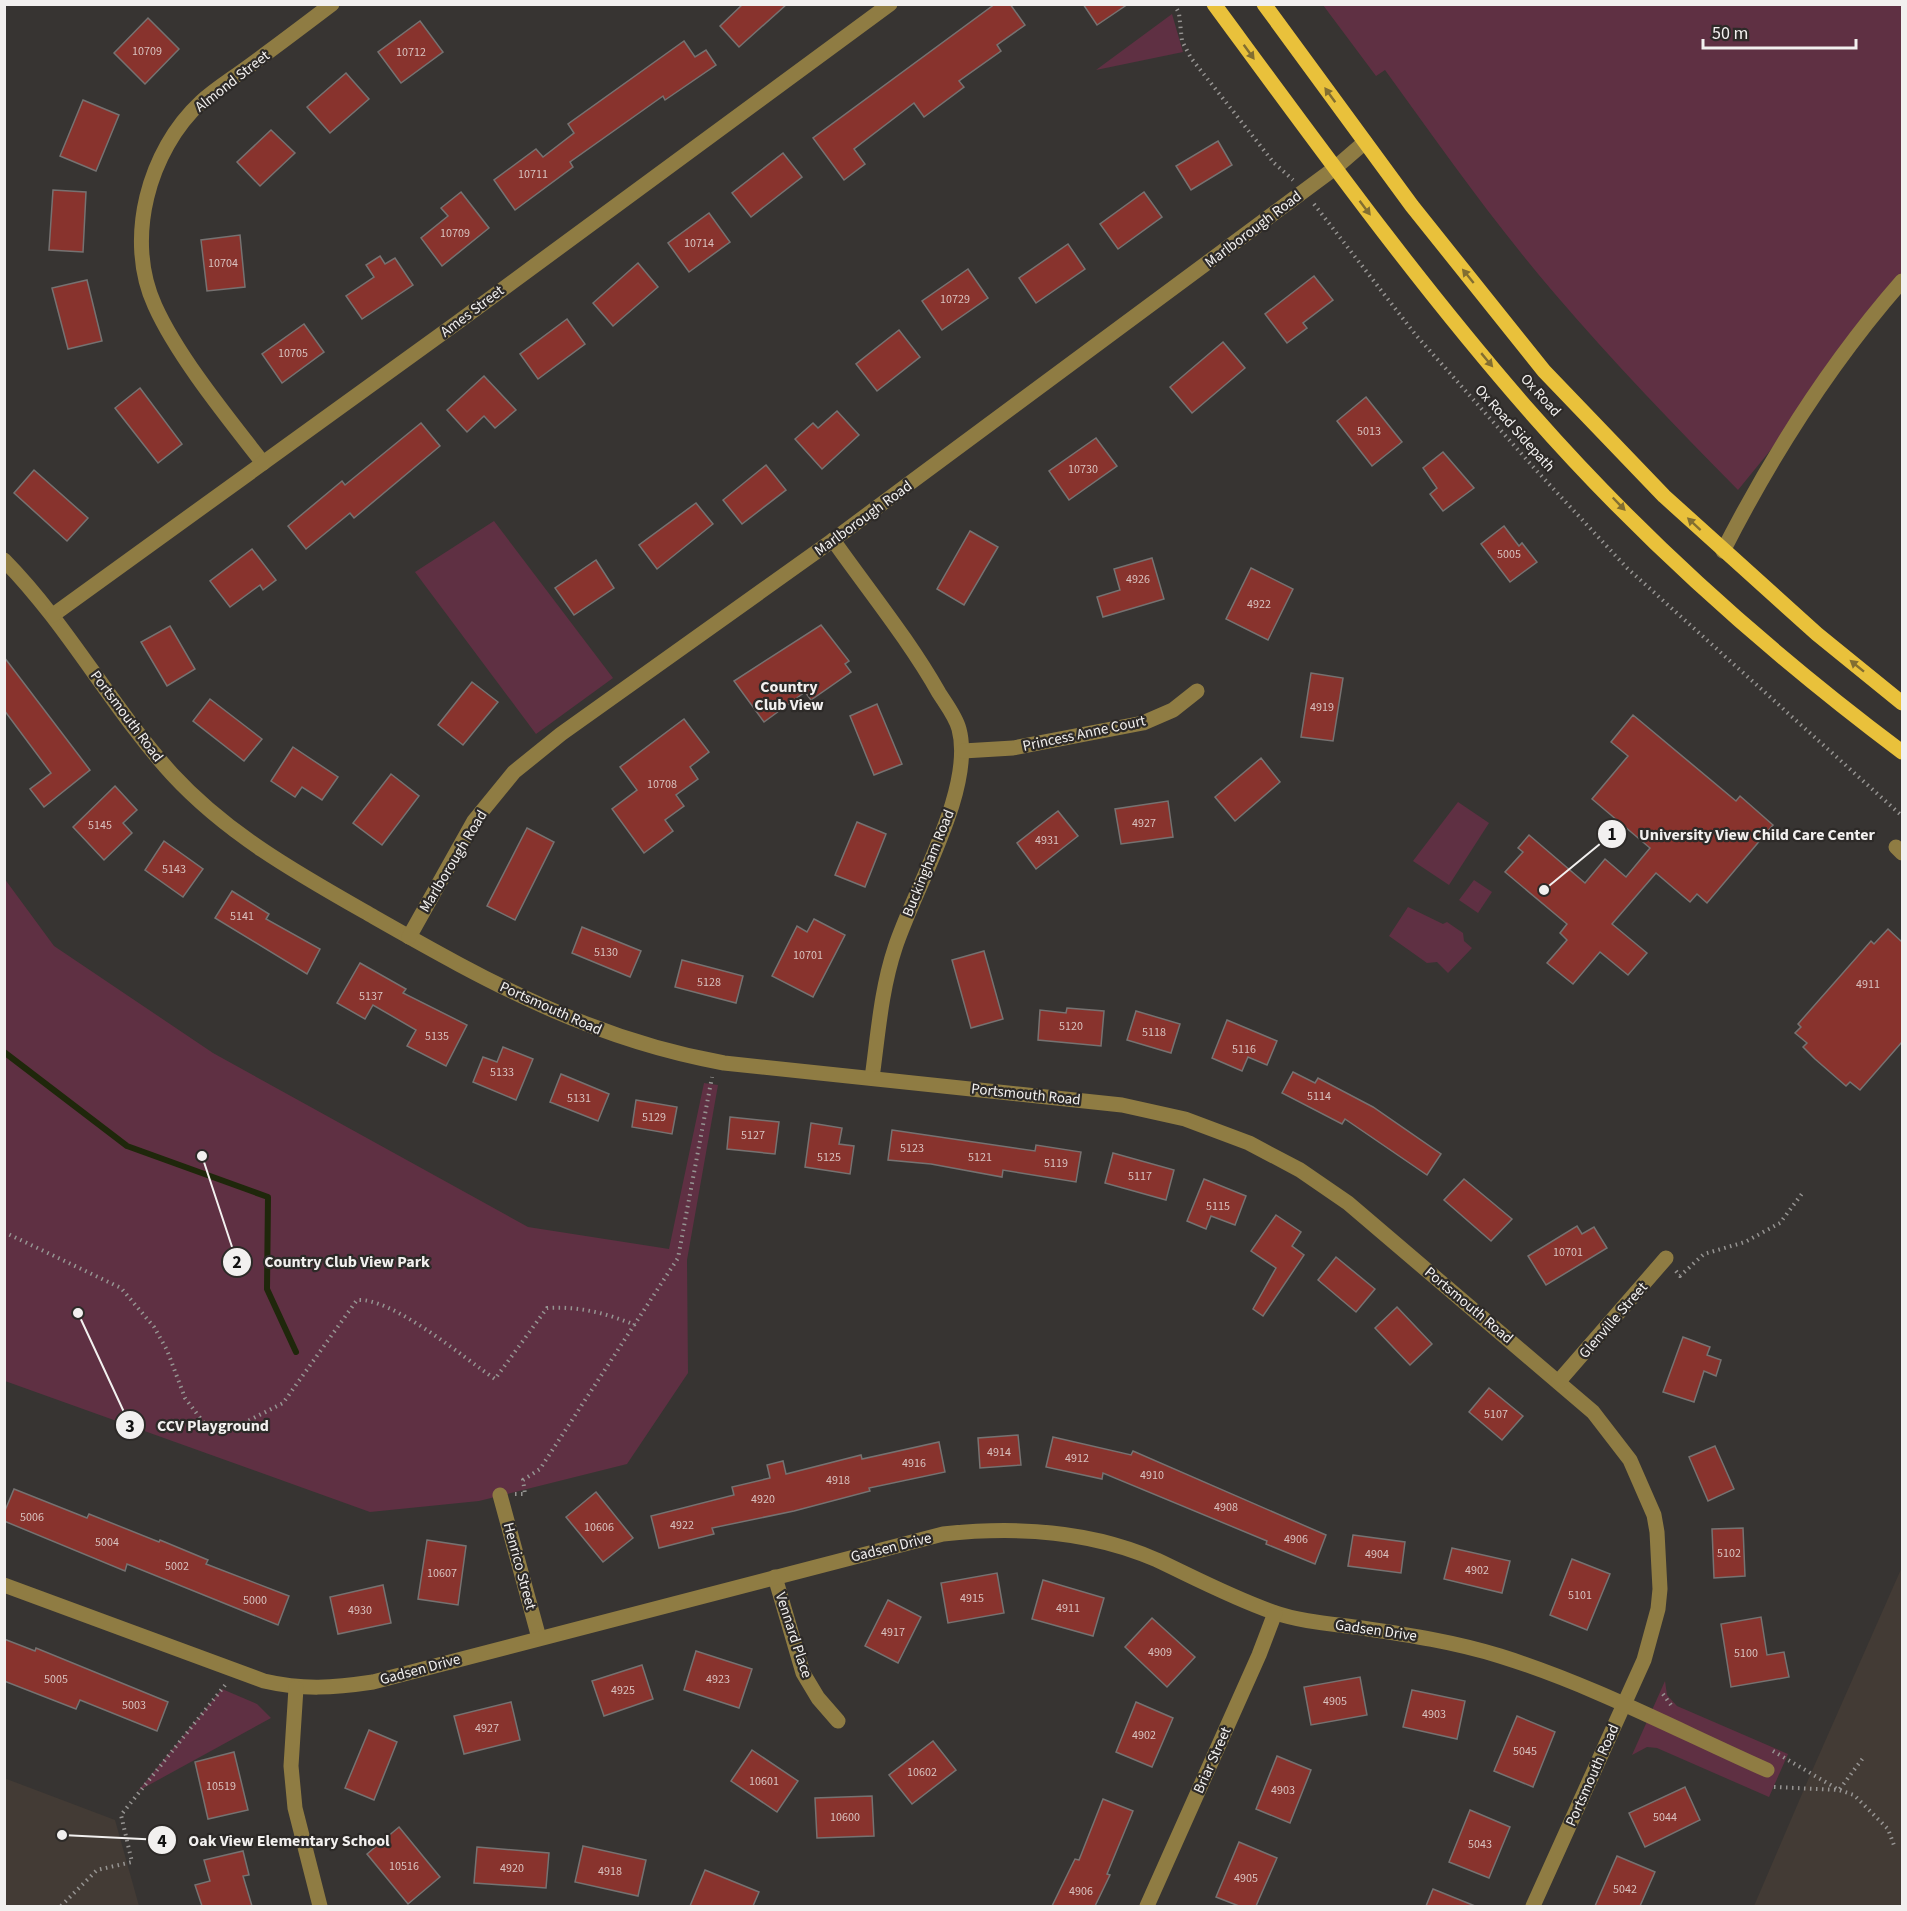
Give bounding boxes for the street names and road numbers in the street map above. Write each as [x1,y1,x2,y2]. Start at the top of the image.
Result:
street label: Almond Street [191,46,274,117]
street label: Marlborough Road [1201,186,1306,273]
street label: Ames Street [436,280,509,342]
street label: Ox Road [1516,369,1566,422]
street label: Ox Road Sidepath [1470,380,1560,477]
street label: Marlborough Road [810,476,916,561]
street label: Portsmouth Road [85,666,168,766]
street label: Princess Anne Court [1021,710,1148,757]
street label: Marlborough Road [415,806,492,916]
street label: Buckingham Road [897,806,960,920]
street label: Portsmouth Road [496,977,605,1040]
street label: Portsmouth Road [970,1078,1082,1111]
street label: Portsmouth Road [1420,1262,1517,1349]
street label: Glenville Street [1574,1278,1652,1363]
street label: Henrico Street [498,1520,541,1612]
street label: Gadsen Drive [849,1527,934,1568]
street label: Vennard Place [770,1590,817,1681]
street label: Gadsen Drive [1334,1614,1418,1647]
street label: Gadsen Drive [378,1649,463,1690]
street label: Portsmouth Road [1561,1721,1624,1830]
street label: Briar Street [1188,1723,1237,1797]

